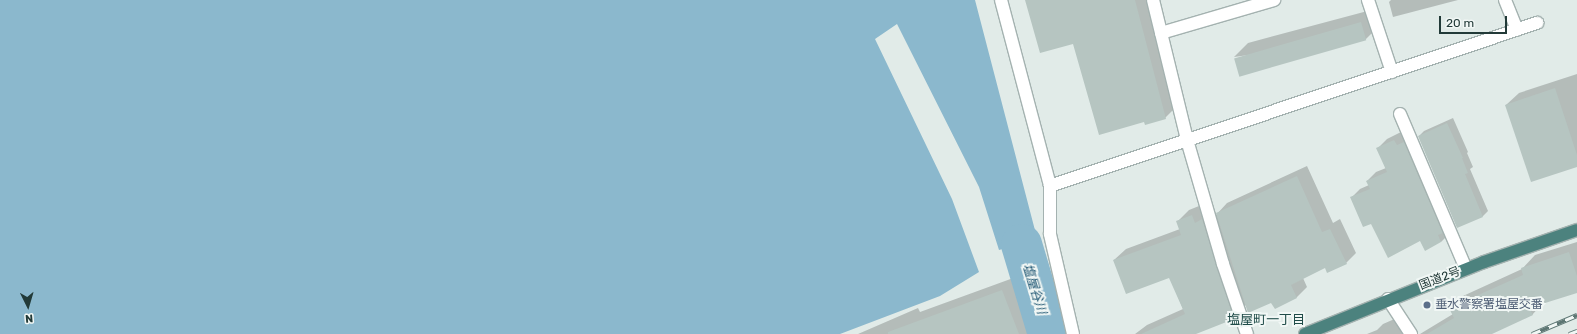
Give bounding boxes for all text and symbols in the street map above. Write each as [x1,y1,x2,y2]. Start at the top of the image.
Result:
scale bar [1441,8,1509,34]
text: 20 m [1446,16,1474,30]
water label: 塩屋谷川 [1019,262,1049,316]
street label: 国道2号 [1417,265,1463,293]
north arrow [8,286,48,326]
place label: 垂水警察署塩屋交番 [1435,298,1543,312]
marker: 垂水警察署塩屋交番 [1422,300,1432,310]
text: N [25,312,34,325]
district label: 塩屋町一丁目 [1227,312,1305,328]

